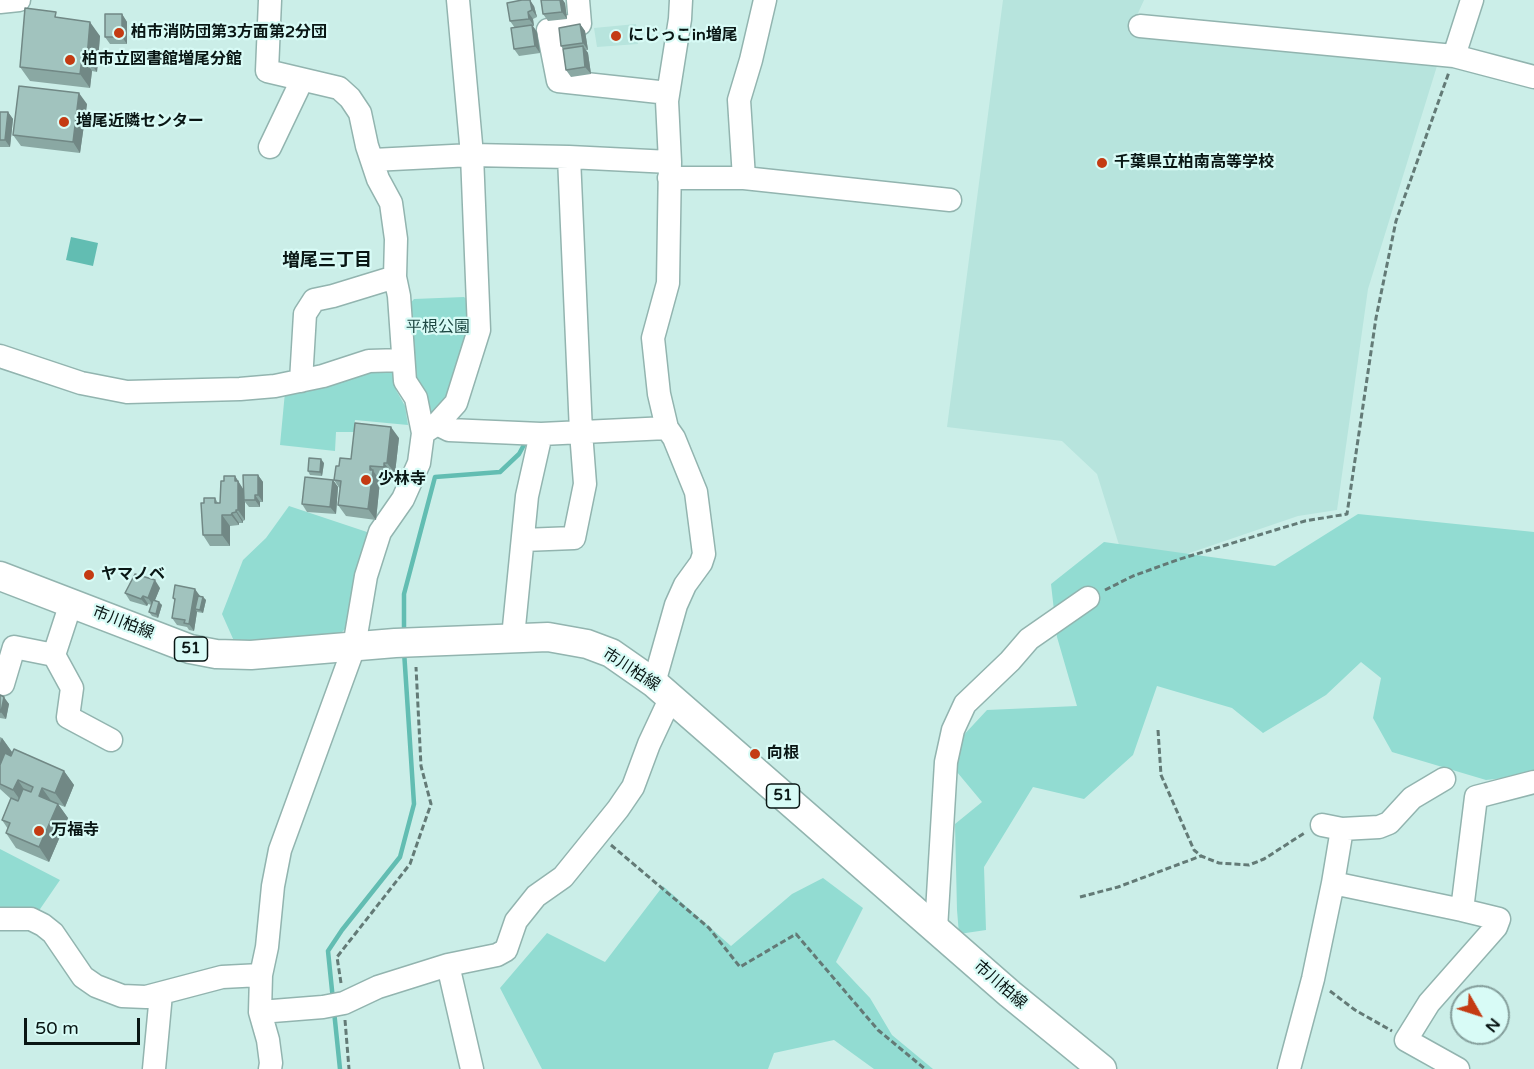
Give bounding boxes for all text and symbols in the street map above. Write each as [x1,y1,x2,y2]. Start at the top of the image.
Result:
place label: 柏市消防団第3方面第2分団 [131,23,327,43]
marker: 柏市消防団第3方面第2分団 [112,26,126,40]
place label: にじっこin増尾 [628,26,738,46]
marker: にじっこin増尾 [609,29,623,43]
place label: 柏市立図書館増尾分館 [82,50,242,70]
marker: 柏市立図書館増尾分館 [63,53,77,67]
place label: 増尾近隣センター [76,112,204,132]
marker: 増尾近隣センター [57,115,71,129]
place label: 千葉県立柏南高等学校 [1114,153,1274,173]
marker: 千葉県立柏南高等学校 [1095,156,1109,170]
district label: 増尾三丁目 [282,250,372,272]
park label: 平根公園 [406,318,470,338]
place label: 少林寺 [378,470,426,490]
marker: 少林寺 [359,473,373,487]
place label: ヤマノベ [101,565,165,585]
marker: ヤマノベ [82,568,96,582]
street label: 市川柏線 [90,603,156,643]
road number: 51 [174,637,207,661]
street label: 市川柏線 [599,645,663,695]
place label: 向根 [767,744,799,764]
marker: 向根 [748,747,762,761]
road number: 51 [766,784,800,808]
place label: 万福寺 [51,821,99,841]
marker: 万福寺 [32,824,46,838]
street label: 市川柏線 [970,957,1030,1013]
north arrow [1450,985,1510,1045]
scale bar [27,1006,142,1044]
text: N [1481,1014,1504,1036]
text: 50 m [35,1017,79,1039]

